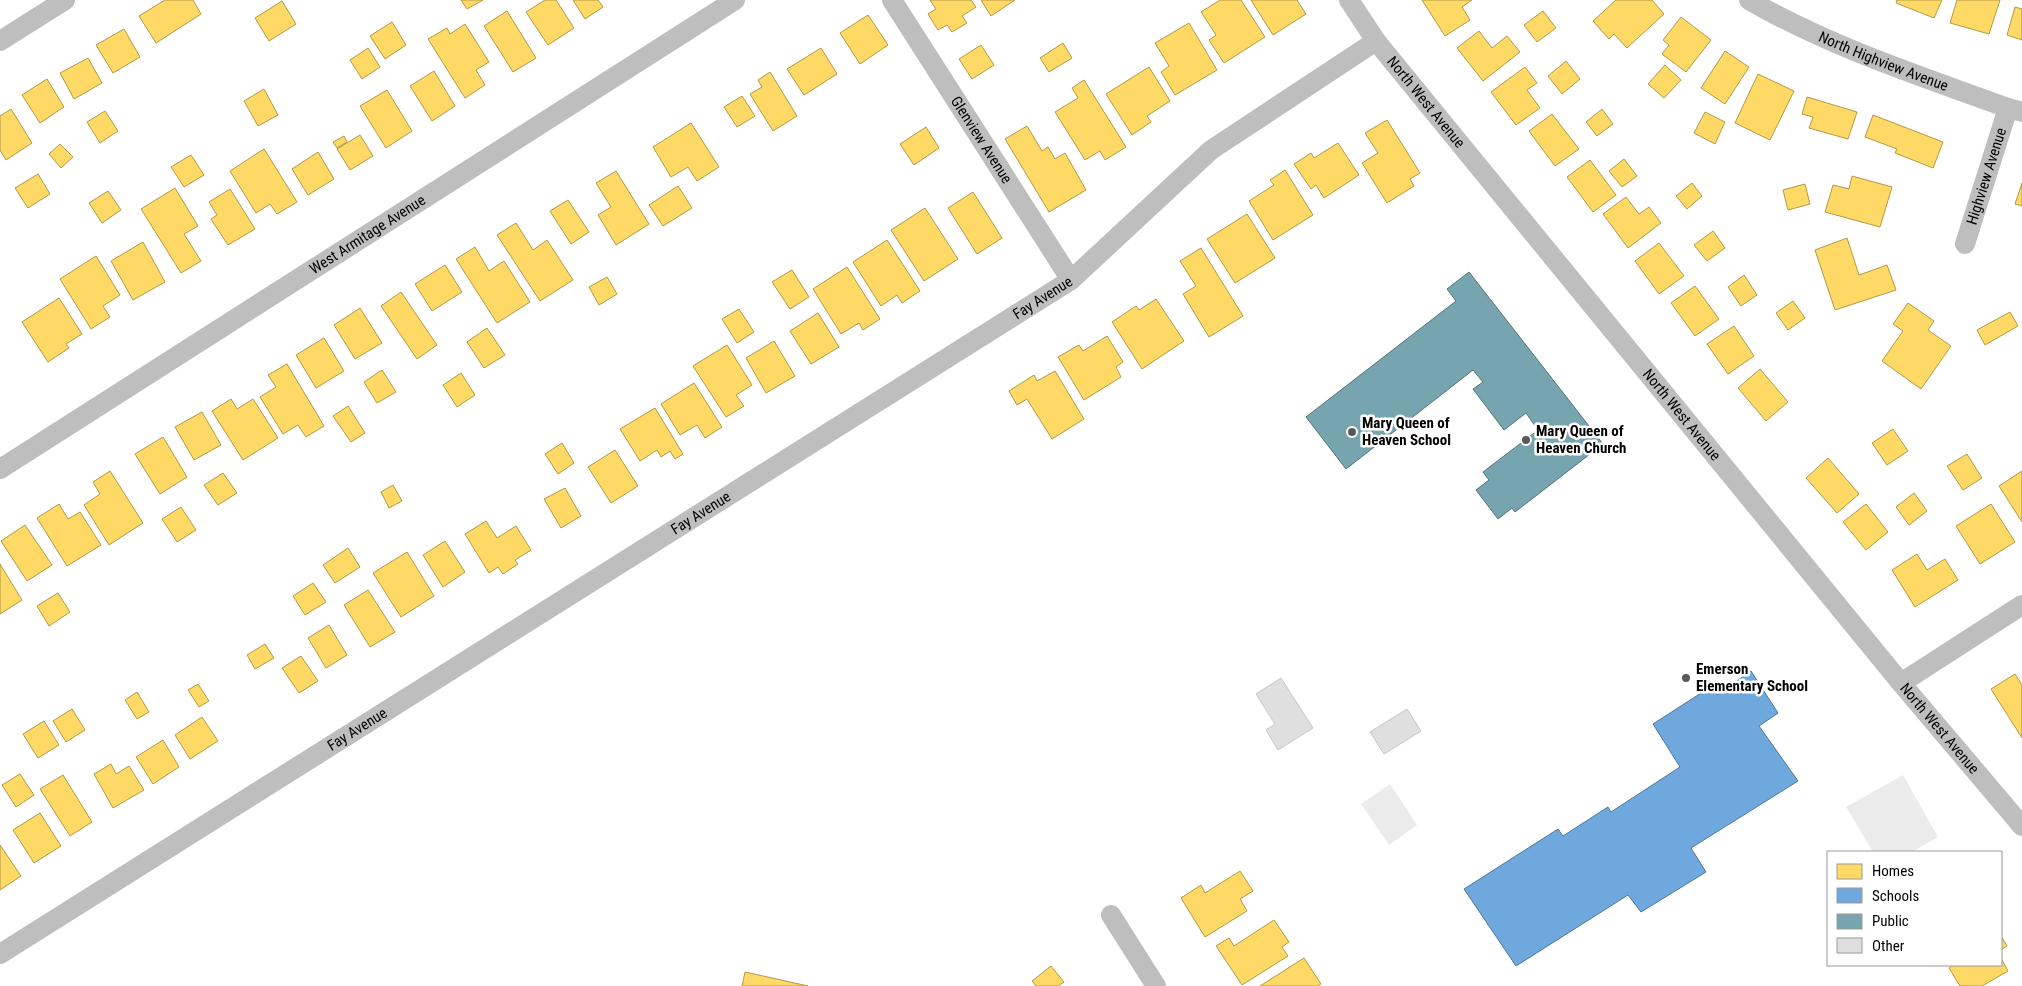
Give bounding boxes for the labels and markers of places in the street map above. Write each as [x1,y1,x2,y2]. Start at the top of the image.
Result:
place label: Mary Queen of Heaven School [1362,414,1451,449]
place label: Mary Queen of Heaven Church [1536,422,1626,457]
marker: Mary Queen of Heaven School [1346,426,1358,438]
marker: Mary Queen of Heaven Church [1520,434,1532,446]
place label: Emerson Elementary School [1696,660,1808,695]
marker: Emerson Elementary School [1680,672,1692,684]

